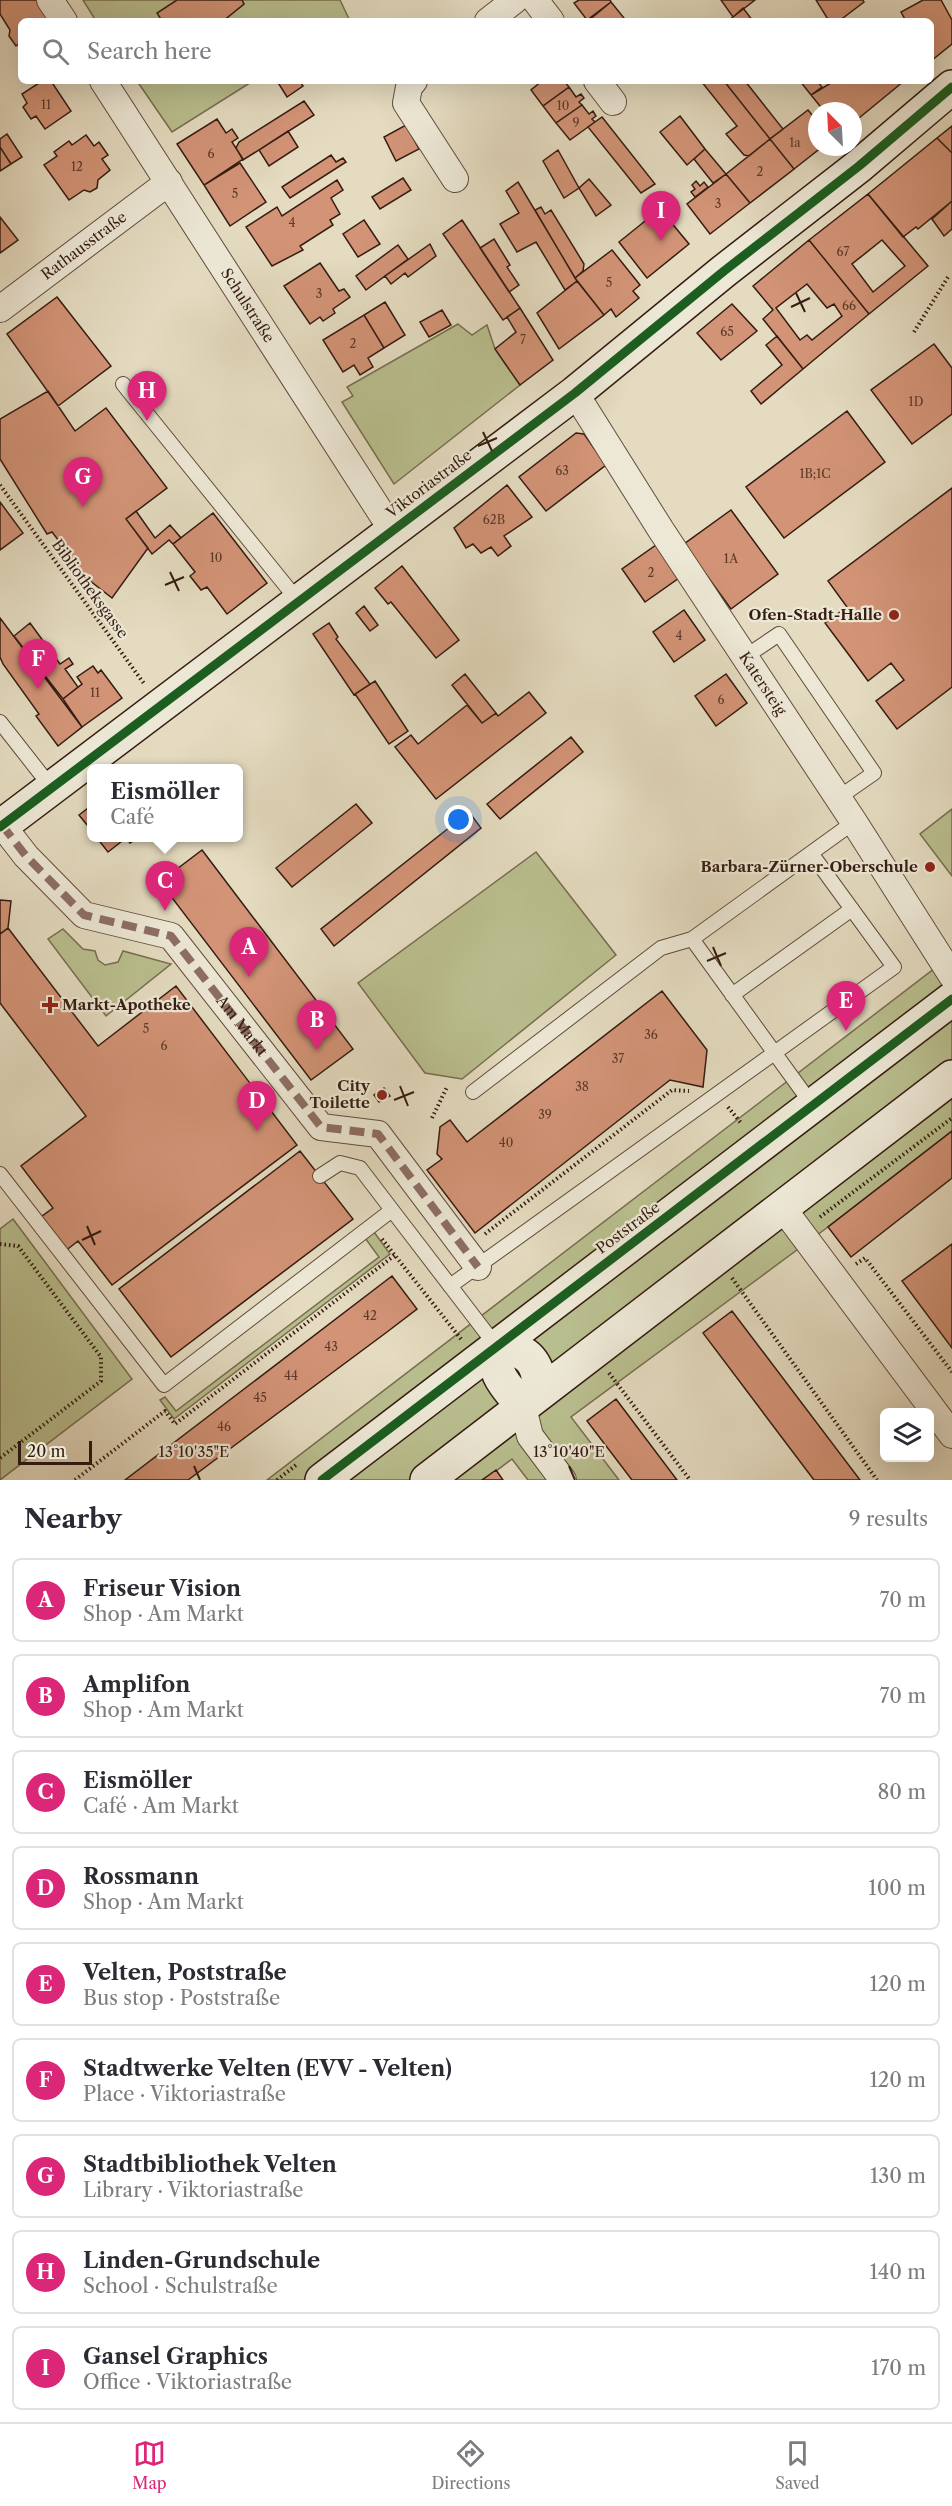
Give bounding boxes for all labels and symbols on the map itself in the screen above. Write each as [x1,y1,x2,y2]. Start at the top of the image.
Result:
house number: 11 [41,97,51,112]
house number: 10 [557,98,569,113]
north arrow [808,102,862,156]
house number: 9 [572,115,580,130]
house number: 1a [789,135,801,150]
house number: 6 [207,146,215,161]
house number: 12 [71,159,83,174]
house number: 2 [757,164,764,179]
house number: 5 [232,186,238,201]
pin: I [642,192,680,241]
house number: 3 [715,196,721,211]
street label: Rathausstraße [37,207,130,284]
house number: 4 [289,215,296,230]
house number: 67 [837,244,849,259]
street label: Schulstraße [217,264,279,346]
house number: 5 [606,275,612,290]
house number: 3 [316,286,322,301]
house number: 66 [842,298,856,313]
house number: 65 [720,324,734,339]
house number: 7 [520,332,526,347]
house number: 2 [350,336,357,351]
pin: H [128,372,166,421]
house number: 1D [909,394,924,409]
street label: Viktoriastraße [381,445,475,522]
pin: G [64,458,103,507]
house number: 63 [555,463,569,478]
house number: 1B;1C [799,466,831,481]
house number: 62B [483,512,505,527]
street label: Bibliotheksgasse [48,535,133,642]
house number: 10 [210,550,222,565]
house number: 1A [724,551,739,566]
house number: 2 [648,565,655,580]
place label: Ofen-Stadt-Halle [749,605,882,624]
marker: Ofen-Stadt-Halle [887,608,901,622]
house number: 4 [676,628,683,643]
pin: F [18,640,57,689]
street label: Katersteig [735,648,791,719]
house number: 11 [90,685,100,700]
house number: 6 [717,692,725,707]
your location [444,805,473,834]
place label: Barbara-Zürner-Oberschule [701,857,918,876]
marker: Barbara-Zürner-Oberschule [923,860,937,874]
pin: C [146,862,184,911]
pin: A [230,928,268,977]
pin: E [826,982,866,1031]
street label: Am Markt [212,991,272,1061]
place label: Markt-Apotheke [62,995,191,1014]
marker: Markt-Apotheke [43,998,57,1012]
pin: B [298,1000,336,1050]
house number: 5 [143,1021,149,1036]
house number: 36 [644,1027,658,1042]
house number: 6 [160,1038,168,1053]
house number: 37 [612,1051,624,1066]
place label: City Toilette [310,1076,371,1112]
house number: 38 [575,1079,589,1094]
pin: D [238,1082,276,1131]
marker: City Toilette [375,1088,389,1102]
house number: 39 [538,1107,552,1122]
house number: 40 [499,1135,513,1150]
street label: Poststraße [592,1197,663,1258]
house number: 42 [363,1308,377,1323]
house number: 43 [324,1339,338,1354]
house number: 44 [284,1368,298,1383]
house number: 45 [253,1390,267,1405]
house number: 46 [217,1419,231,1434]
scale bar [18,1438,92,1466]
text: 13°10'35"E [159,1442,229,1461]
text: 13°10'40"E [533,1442,605,1461]

